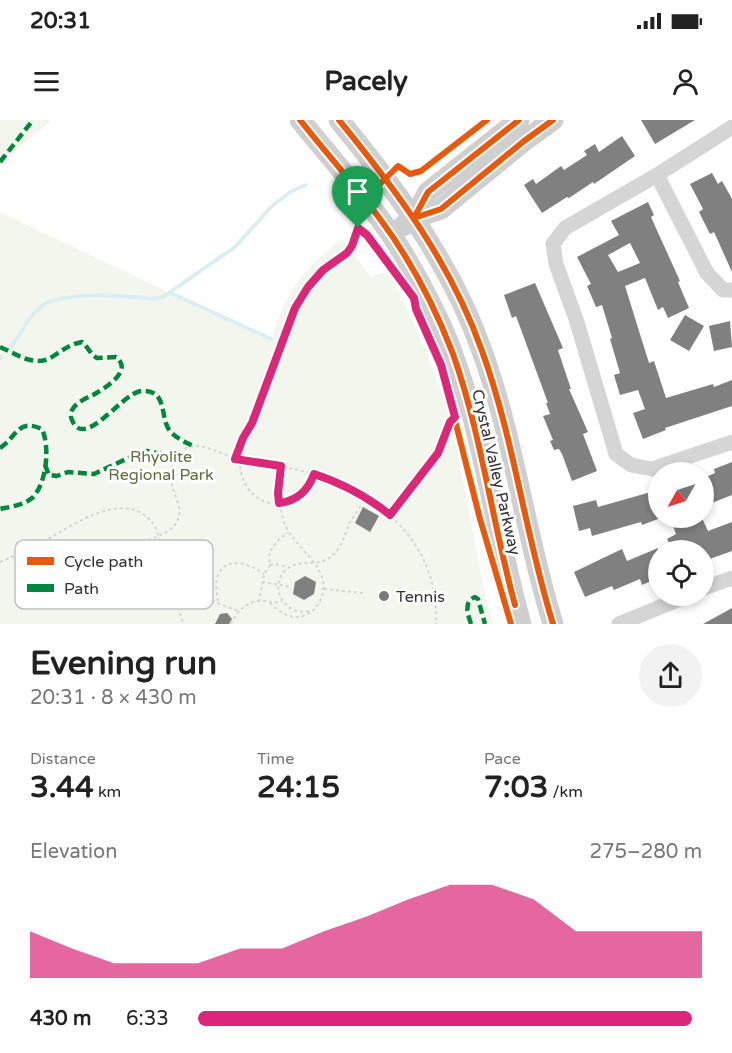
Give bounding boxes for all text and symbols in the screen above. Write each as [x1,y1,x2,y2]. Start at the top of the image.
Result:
text: 20:31 [30,8,91,34]
icon: menu [30,65,63,98]
text: Pacely [324,65,408,98]
icon: person [669,65,702,98]
pin [332,166,383,228]
icon: arrive [341,175,374,208]
street label: Crystal Valley Parkway [467,387,525,558]
park label: Rhyolite Regional Park [108,447,214,485]
north arrow [648,462,714,528]
map controls [648,462,714,606]
legend [15,540,213,609]
button: locate [648,540,714,606]
text: Cycle path [64,552,143,572]
text: Path [64,579,99,599]
place label: Tennis [396,587,445,607]
marker: Tennis [377,589,391,603]
text: Evening run [30,644,217,683]
button: share [639,644,702,707]
text: 20:31 · 8 × 430 m [30,686,197,710]
text: Distance [30,749,96,769]
text: Time [257,749,294,769]
text: Pace [484,749,521,769]
text: 3.44 [30,769,94,806]
text: 24:15 [257,769,340,806]
text: 7:03 [484,769,548,806]
text: km [94,782,121,802]
text: /km [548,782,583,802]
text: Elevation [30,840,117,864]
text: 275–280 m [589,840,702,864]
text: 430 m [30,1007,91,1031]
text: 6:33 [126,1007,169,1031]

